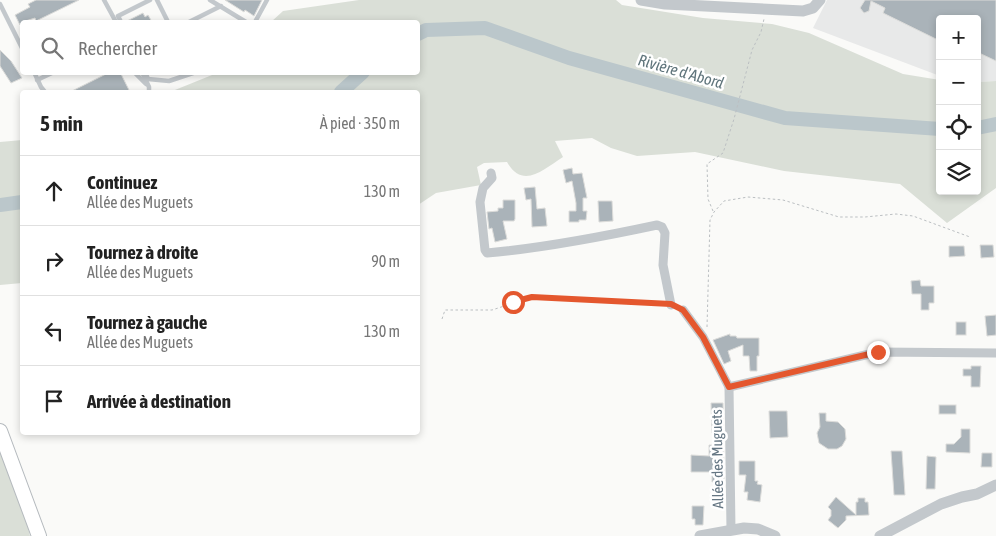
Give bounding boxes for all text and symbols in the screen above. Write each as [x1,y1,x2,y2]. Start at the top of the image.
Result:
map controls [936,15,981,195]
button: + [936,15,981,60]
search box [20,20,420,75]
icon: search [38,34,66,62]
text: Rechercher [78,37,157,59]
water label: Rivière d'Abord [636,50,726,92]
button: − [936,60,981,105]
button: locate [936,105,981,150]
text: 5 min [40,111,83,135]
text: À pied · 350 m [320,114,400,132]
button: layers [936,150,981,195]
text: Continuez [87,171,157,193]
icon: ahead [40,177,68,205]
text: 130 m [364,182,400,200]
text: Allée des Muguets [87,193,193,211]
text: Tournez à droite [87,241,198,263]
icon: right [40,247,68,275]
text: 90 m [371,252,400,270]
text: Allée des Muguets [87,263,193,281]
route start [502,291,525,314]
text: Tournez à gauche [87,311,207,333]
icon: left [40,317,68,345]
text: 130 m [364,322,400,340]
text: Allée des Muguets [87,333,193,351]
route end [867,341,890,364]
icon: arrive [40,387,68,415]
text: Arrivée à destination [87,390,231,412]
street label: Allée des Muguets [708,409,726,509]

